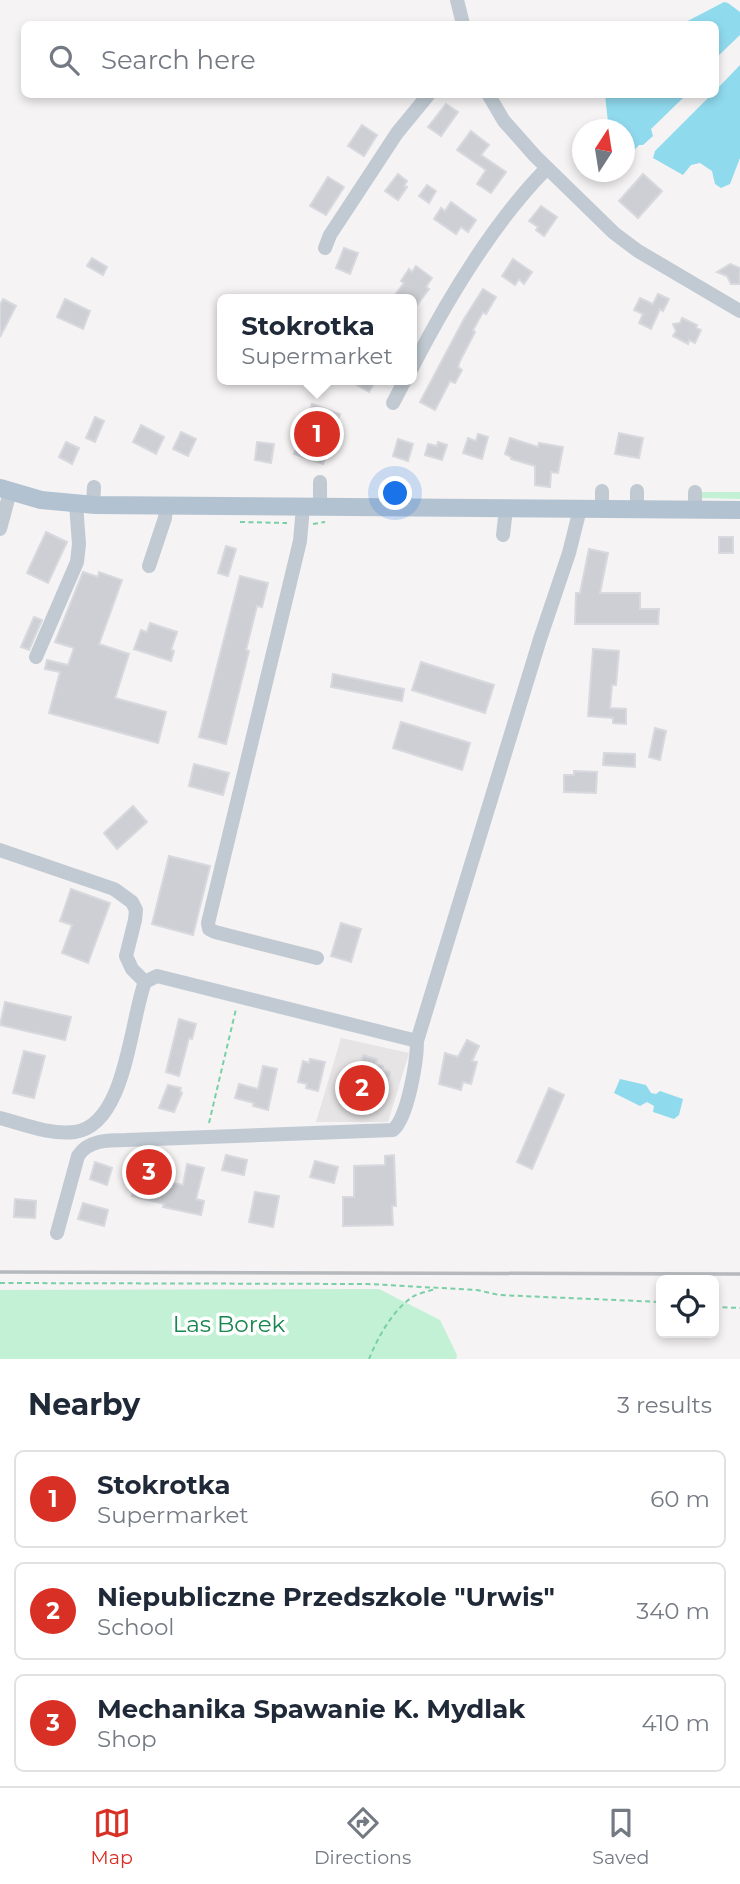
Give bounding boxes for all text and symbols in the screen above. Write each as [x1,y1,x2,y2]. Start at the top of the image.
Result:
search box [21,21,719,98]
icon: search [45,41,83,79]
text: Search here [101,44,256,76]
north arrow [572,119,635,182]
popup [217,294,417,385]
text: Stokrotka [241,310,375,342]
text: Supermarket [241,342,393,370]
pin: 1 [294,408,340,460]
your location [378,476,412,510]
pin: 2 [339,1062,385,1114]
pin: 3 [126,1146,172,1198]
map controls [656,1275,719,1338]
button: locate [656,1275,719,1338]
park label: Las Borek [173,1310,286,1338]
text: Nearby [28,1386,140,1423]
text: 3 results [617,1391,712,1419]
text: Stokrotka [97,1469,231,1501]
text: 1 [48,1485,58,1513]
text: 60 m [650,1485,710,1513]
text: Supermarket [97,1501,249,1529]
text: Niepubliczne Przedszkole "Urwis" [97,1581,555,1613]
text: 2 [46,1597,60,1625]
text: 340 m [636,1597,710,1625]
text: School [97,1613,175,1641]
text: Mechanika Spawanie K. Mydlak [97,1693,525,1725]
text: 3 [46,1709,60,1737]
text: 410 m [641,1709,710,1737]
text: Shop [97,1725,157,1753]
tab: Map [91,1804,133,1869]
tab: Directions [314,1804,411,1869]
tab: Saved [592,1804,649,1869]

